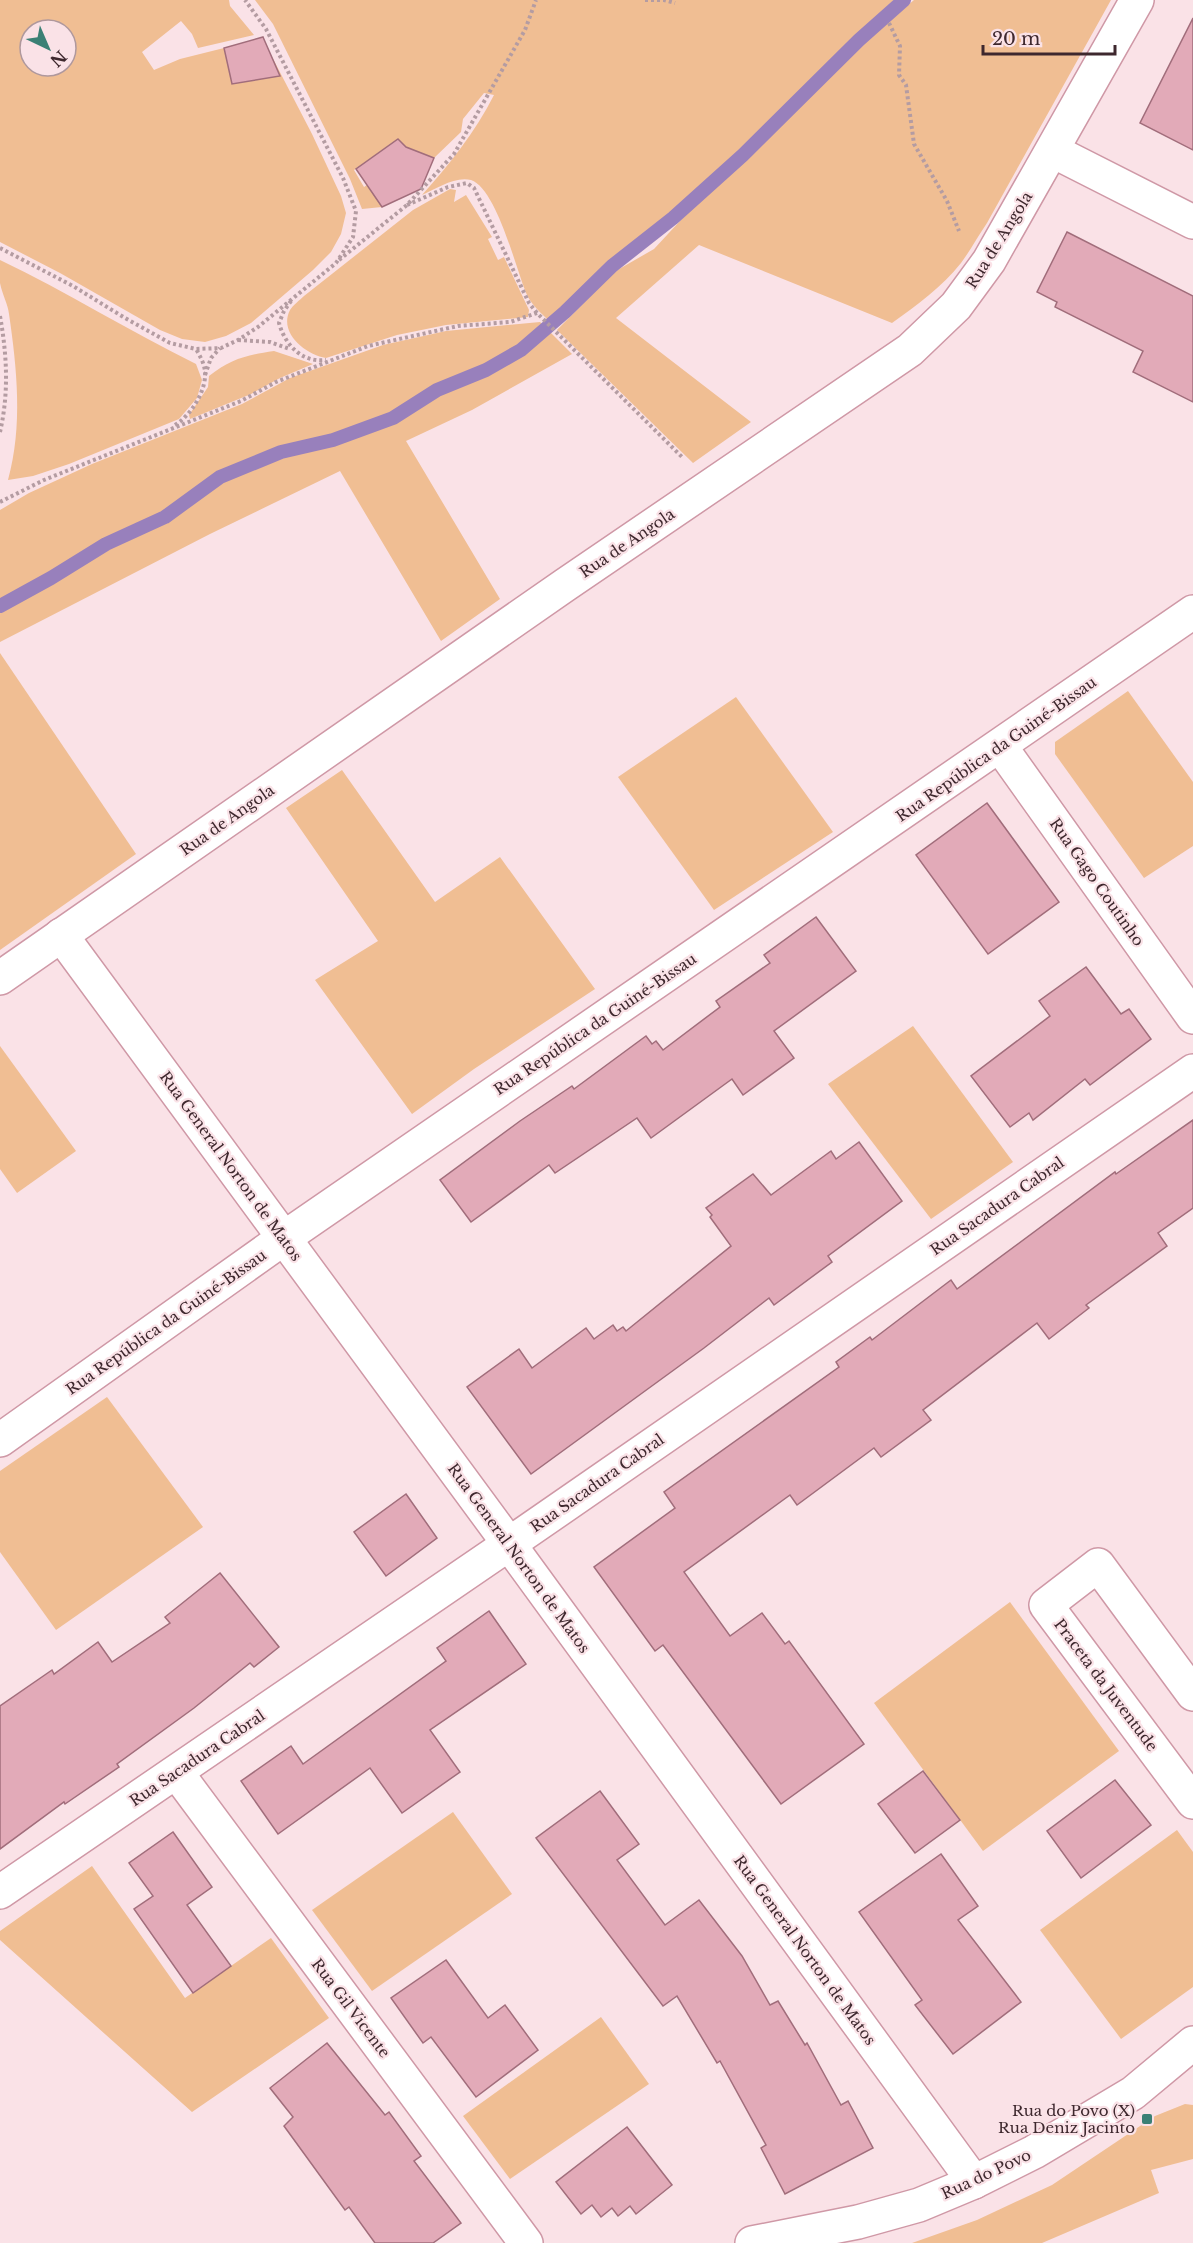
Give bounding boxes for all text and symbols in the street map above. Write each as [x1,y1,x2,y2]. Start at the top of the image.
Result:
north arrow [18,18,78,78]
scale bar [983,18,1115,56]
text: 20 m [992,28,1040,50]
text: N [46,46,71,71]
street label: Rua de Angola [962,188,1037,292]
street label: Rua de Angola [576,504,679,582]
street label: Rua República da Guiné-Bissau [892,672,1100,826]
street label: Rua de Angola [176,780,278,859]
street label: Rua Gago Coutinho [1046,814,1148,950]
street label: Rua República da Guiné-Bissau [490,949,700,1099]
street label: Rua General Norton de Matos [156,1068,306,1265]
street label: Rua Sacadura Cabral [926,1153,1068,1259]
street label: Rua República da Guiné-Bissau [62,1245,270,1399]
street label: Rua Sacadura Cabral [526,1430,668,1536]
street label: Rua General Norton de Matos [444,1460,594,1657]
street label: Praceta da Juventude [1050,1615,1162,1755]
street label: Rua Sacadura Cabral [126,1706,268,1810]
street label: Rua General Norton de Matos [730,1852,880,2049]
street label: Rua Gil Vicente [308,1955,394,2061]
place label: Rua do Povo (X) Rua Deniz Jacinto [998,2101,1135,2137]
marker: Rua do Povo (X) Rua Deniz Jacinto [1140,2112,1154,2126]
street label: Rua do Povo [938,2145,1034,2203]

